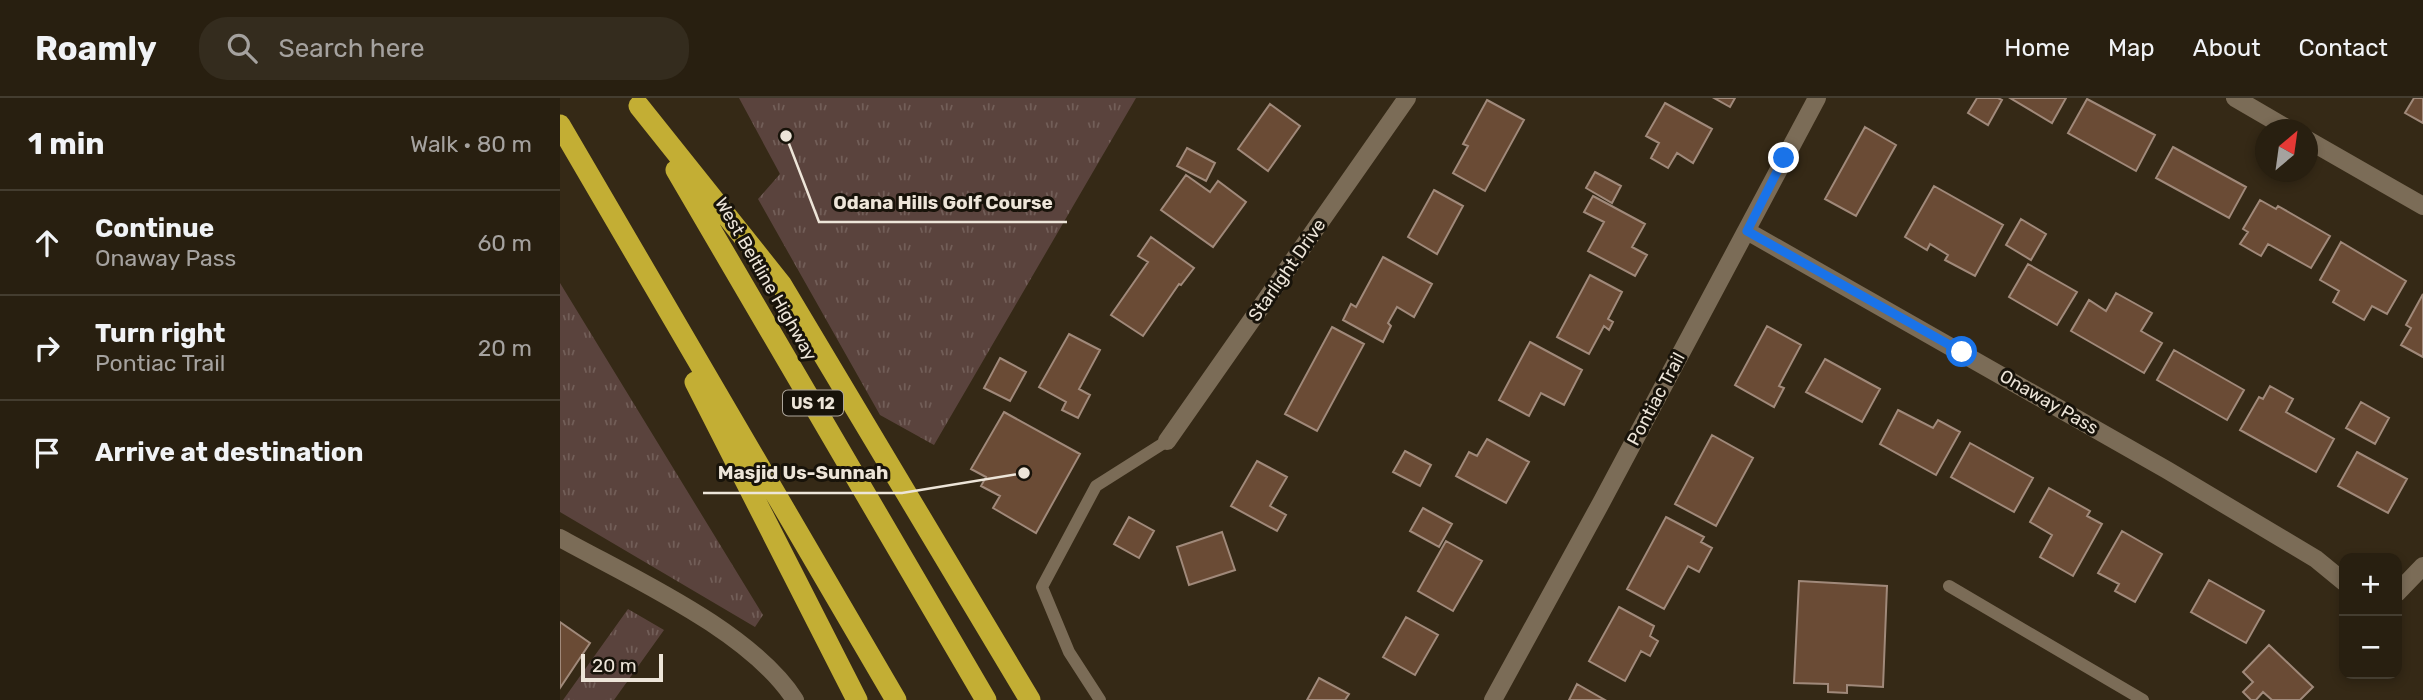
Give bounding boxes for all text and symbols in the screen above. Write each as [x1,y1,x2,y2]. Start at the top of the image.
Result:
search box [199,17,689,80]
text: Roamly [35,29,157,68]
icon: search [223,29,261,67]
text: Search here [279,33,424,64]
text: Home [2004,34,2070,62]
text: Map [2108,34,2155,62]
text: About [2193,34,2261,62]
text: Contact [2299,34,2388,62]
north arrow [2255,119,2318,182]
text: 1 min [28,126,105,162]
text: Walk · 80 m [410,130,532,158]
route end [1768,142,1799,173]
callout: Odana Hills Golf Course [819,182,1067,222]
text: Odana Hills Golf Course [833,191,1053,214]
street label: West Beltline Highway [710,193,822,365]
text: Continue [95,213,214,244]
street label: Starlight Drive [1244,215,1330,325]
icon: ahead [28,224,66,262]
text: 60 m [477,229,532,257]
text: Onaway Pass [95,244,236,272]
text: Turn right [95,318,225,349]
icon: right [28,329,66,367]
text: 20 m [478,334,532,362]
route start [1946,336,1977,367]
text: Pontiac Trail [95,349,225,377]
street label: Pontiac Trail [1622,349,1690,449]
street label: Onaway Pass [1996,365,2102,439]
road number: US 12 [783,390,843,416]
icon: arrive [28,434,66,472]
text: Arrive at destination [95,437,363,468]
callout: Masjid Us-Sunnah [703,453,902,493]
text: Masjid Us-Sunnah [718,461,888,484]
map controls [2339,553,2402,679]
button: + [2339,553,2402,616]
button: − [2339,616,2402,679]
scale bar [581,651,663,683]
text: 20 m [592,654,637,677]

